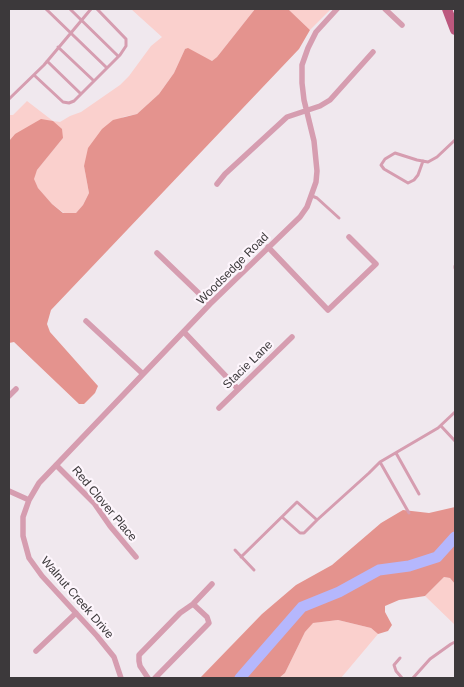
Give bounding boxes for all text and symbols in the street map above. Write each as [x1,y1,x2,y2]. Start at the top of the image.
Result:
street label: Woodsedge Road [194,230,272,308]
street label: Stacie Lane [220,338,276,392]
street label: Red Clover Place [68,464,140,544]
street label: Walnut Creek Drive [38,554,116,642]

